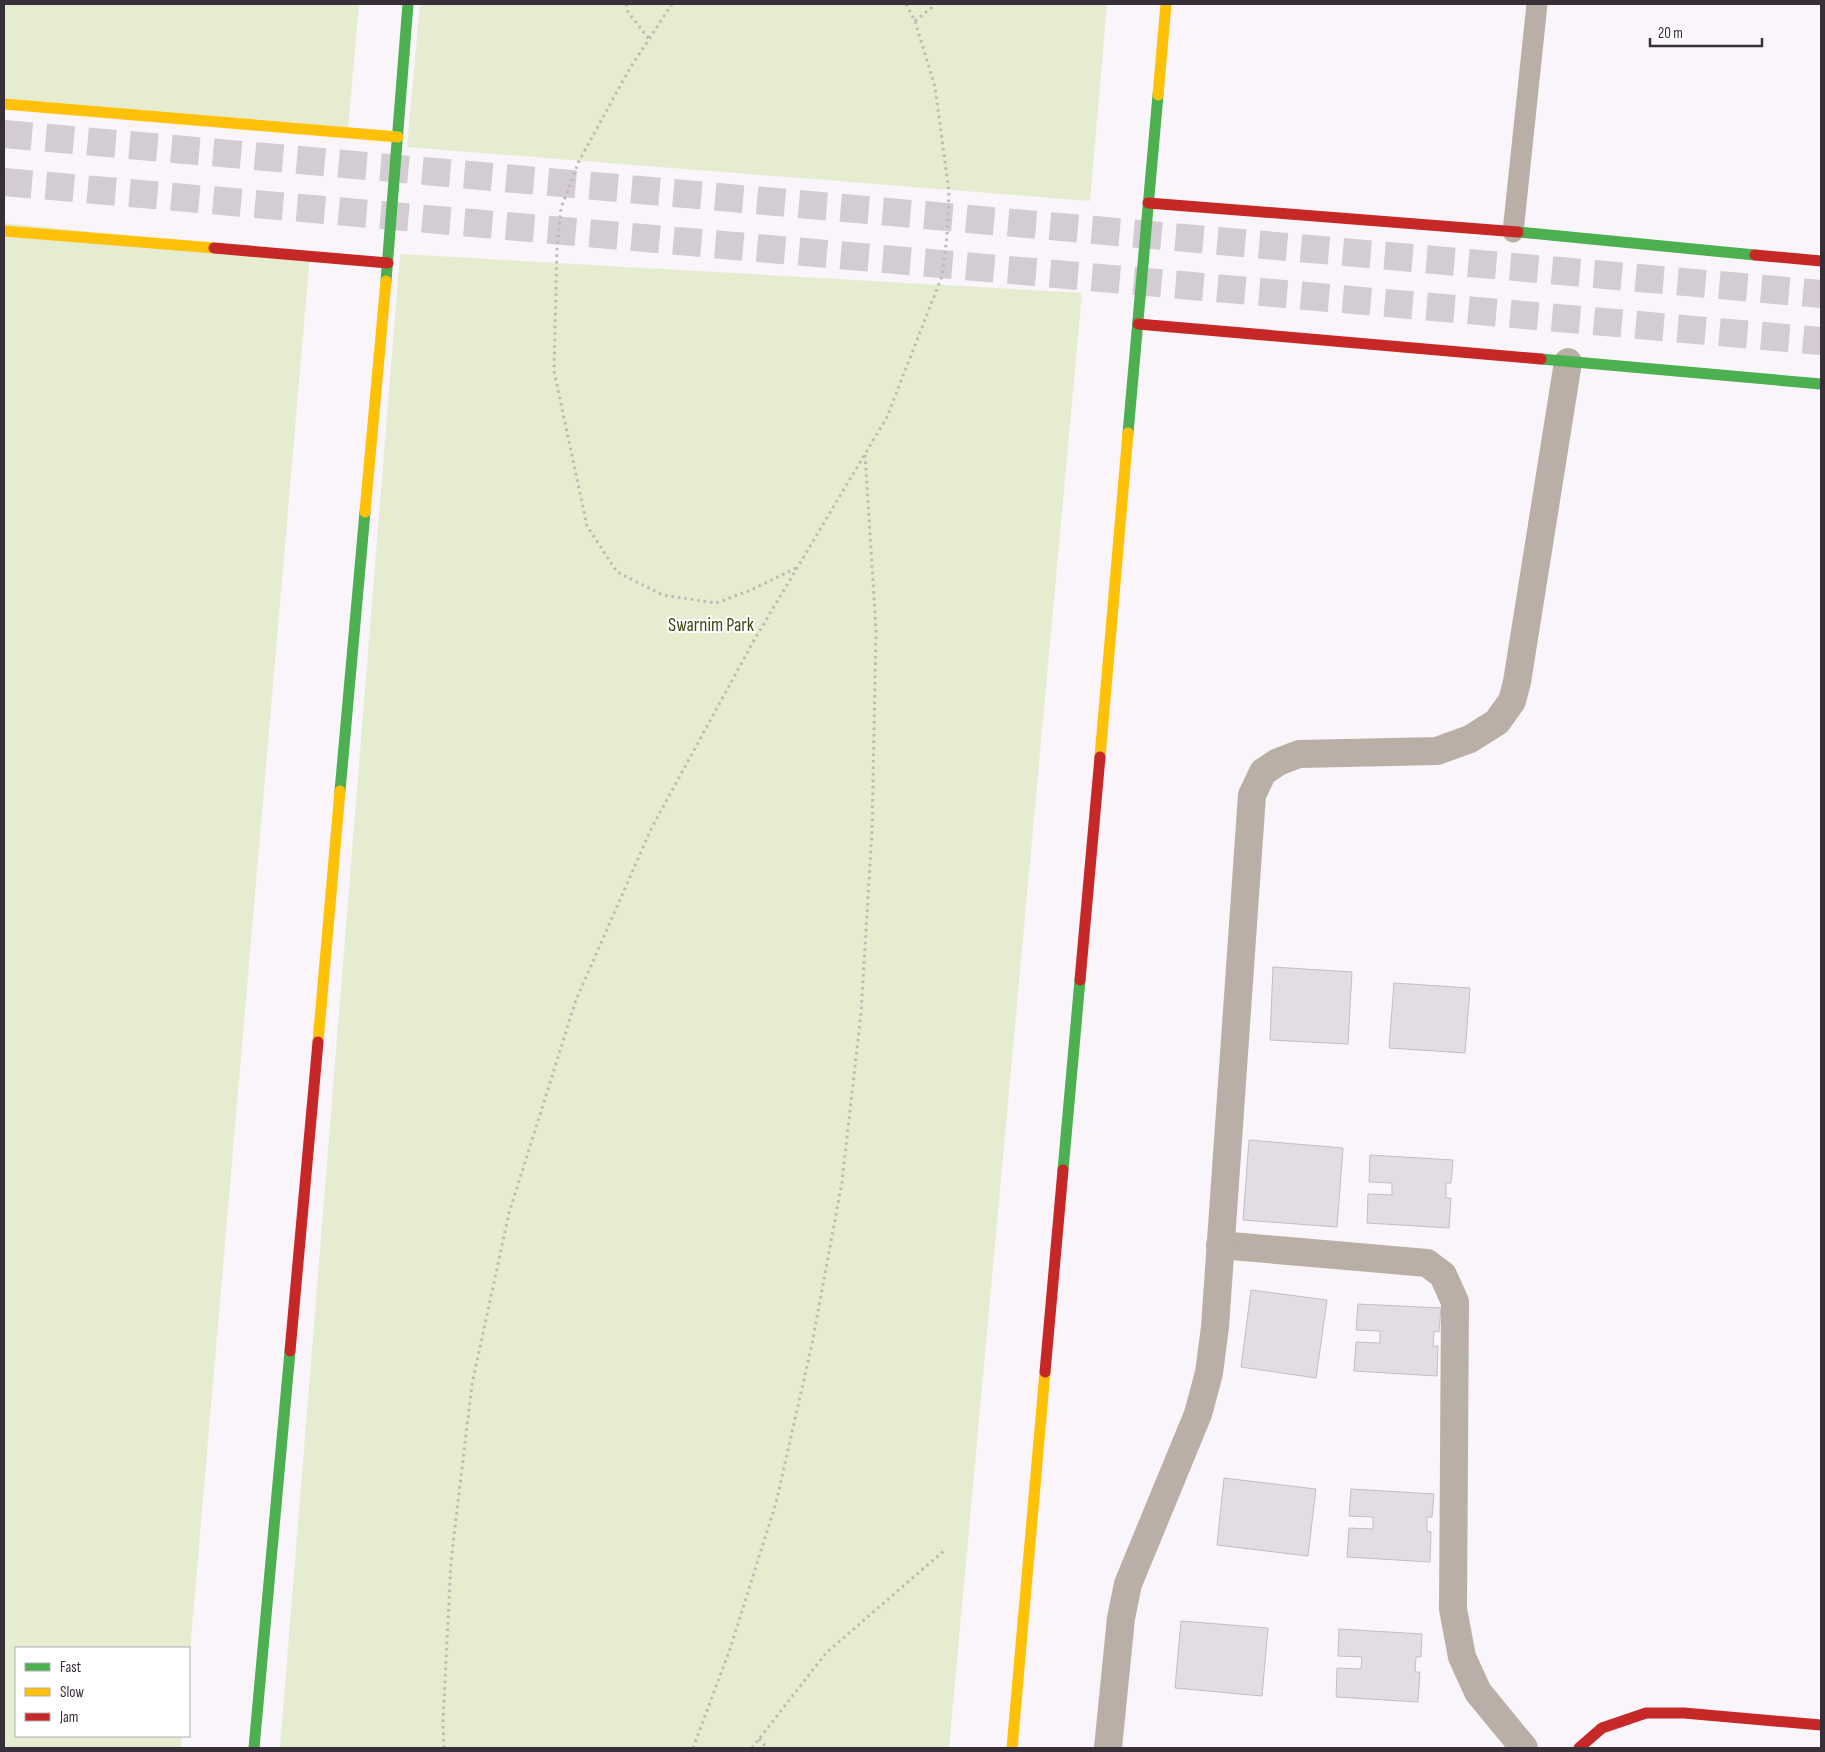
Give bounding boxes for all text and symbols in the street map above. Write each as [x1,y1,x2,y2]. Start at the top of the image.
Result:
scale bar [1650,15,1762,47]
text: 20 m [1658,24,1683,43]
park label: Swarnim Park [668,614,755,637]
legend [15,1647,190,1737]
text: Fast [60,1658,82,1677]
text: Slow [60,1683,84,1702]
text: Jam [59,1708,78,1727]

